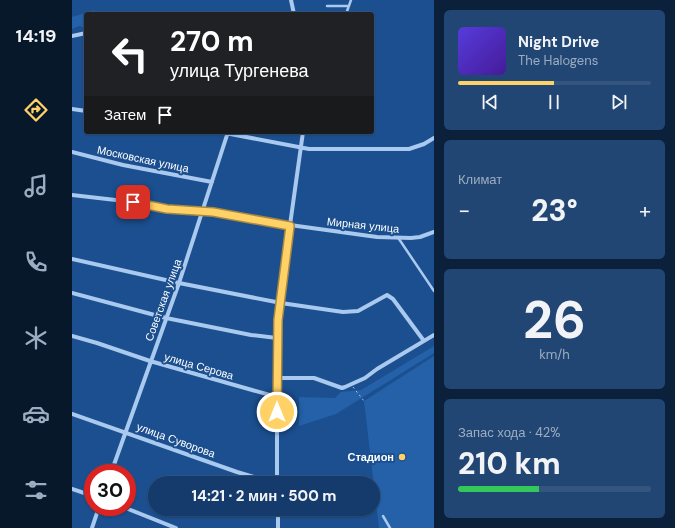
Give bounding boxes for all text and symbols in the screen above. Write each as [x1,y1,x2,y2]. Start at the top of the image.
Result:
text: 270 m [170,23,253,60]
text: 14:19 [16,24,56,48]
icon: left [104,28,156,80]
text: Night Drive [518,32,599,52]
text: The Halogens [518,52,598,69]
text: улица Тургенева [170,59,309,83]
icon: previous [479,91,501,113]
icon: pause [543,91,565,113]
icon: next [608,91,630,113]
icon: directions [22,96,50,124]
icon: arrive [154,104,176,126]
text: Затем [104,105,146,125]
street label: Московская улица [96,142,191,176]
text: Климат [458,171,502,188]
icon: music [22,172,50,200]
pin [116,185,150,219]
icon: arrive [122,191,144,213]
text: 23° [531,191,578,230]
text: − [458,196,470,225]
text: + [639,196,651,225]
street label: Мирная улица [326,214,401,236]
icon: phone [22,248,50,276]
street label: Советская улица [142,256,185,343]
text: 26 [523,286,586,354]
icon: climate [22,324,50,352]
text: km/h [539,346,570,363]
street label: улица Серова [163,349,236,383]
position arrow [256,391,298,433]
icon: car [22,400,50,428]
street label: улица Суворова [135,419,218,461]
text: Запас хода · 42% [458,424,561,441]
text: 210 km [458,444,561,483]
place label: Стадион [347,450,394,464]
marker: Стадион [397,452,407,462]
speed limit sign: 30 [84,464,136,516]
icon: filters [22,476,50,504]
text: 14:21 · 2 мин · 500 m [192,486,336,506]

